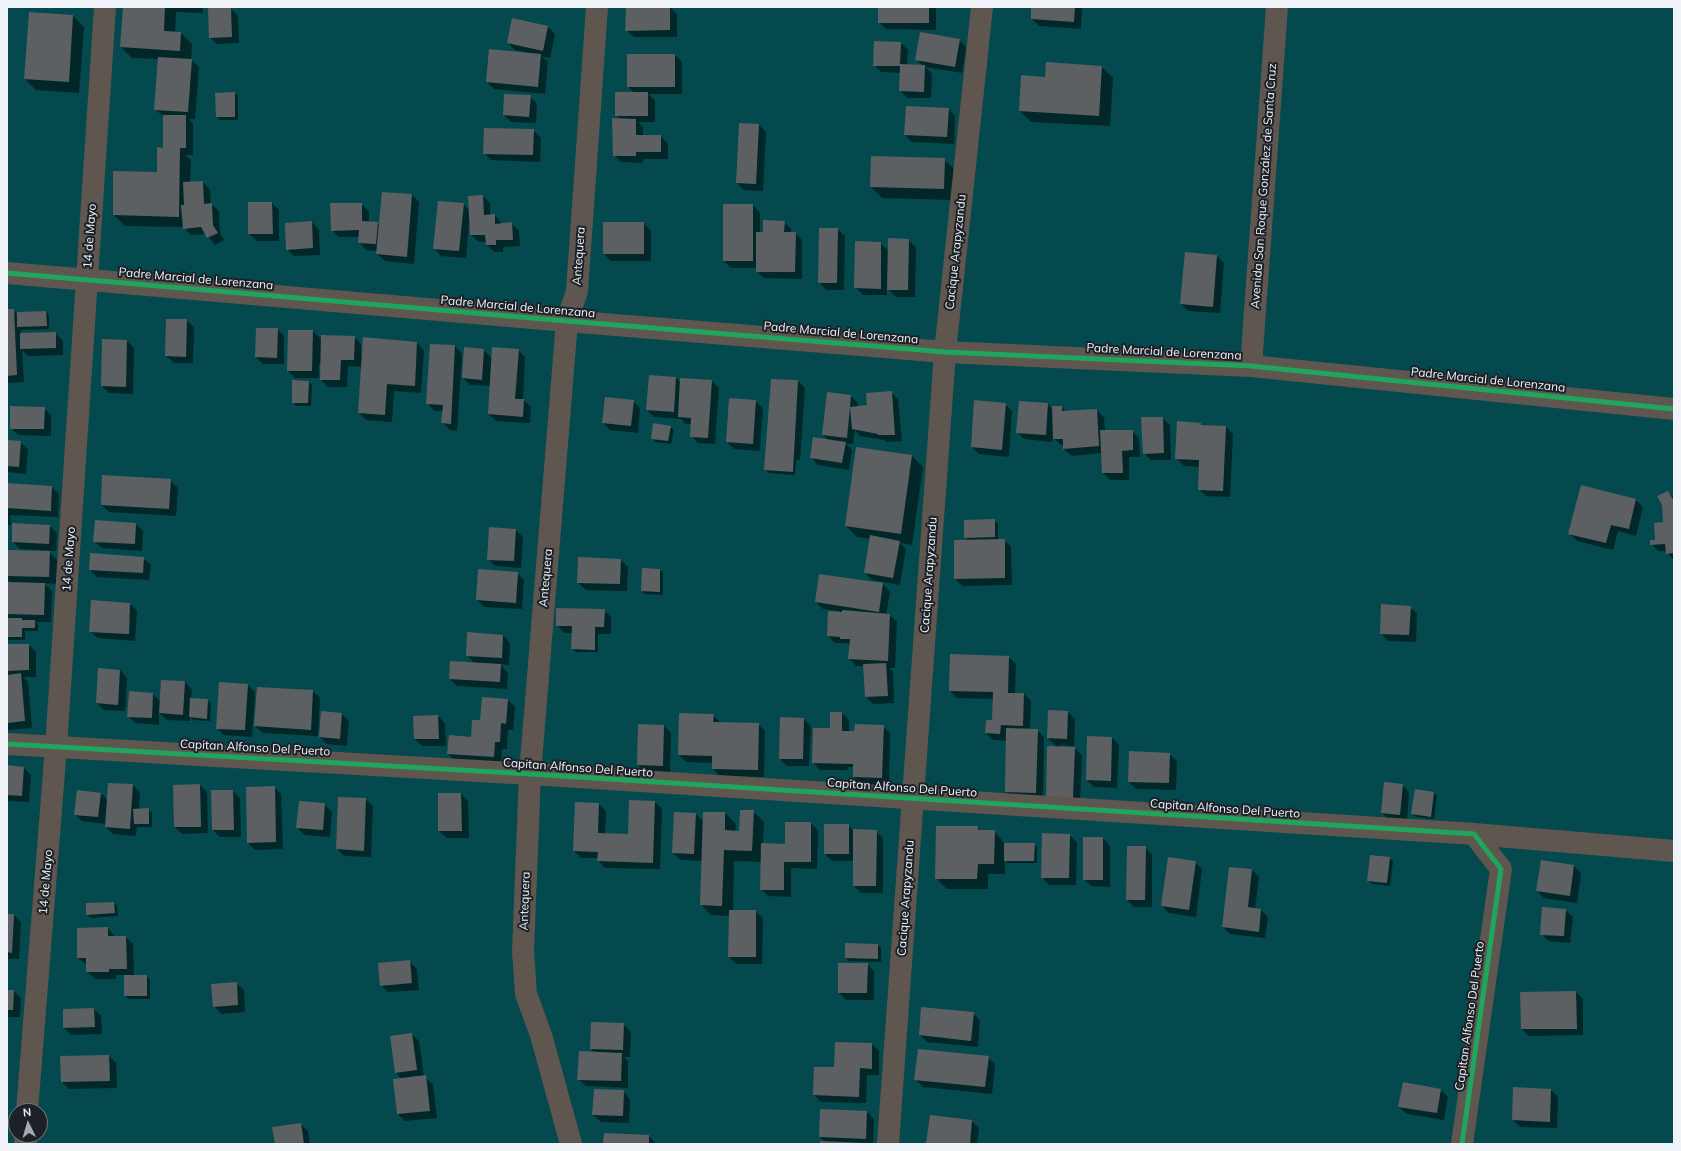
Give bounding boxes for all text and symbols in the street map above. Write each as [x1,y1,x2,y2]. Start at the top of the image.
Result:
street label: Avenida San Roque González de Santa Cruz [1248,63,1280,309]
street label: Cacique Arapyzandu [943,194,969,310]
street label: 14 de Mayo [81,203,99,269]
street label: Antequera [570,226,588,286]
street label: Padre Marcial de Lorenzana [118,265,274,293]
street label: Padre Marcial de Lorenzana [440,293,596,321]
street label: Padre Marcial de Lorenzana [763,319,919,347]
street label: Padre Marcial de Lorenzana [1086,341,1242,363]
street label: Padre Marcial de Lorenzana [1410,365,1566,395]
street label: Cacique Arapyzandu [918,517,940,633]
street label: 14 de Mayo [60,526,78,592]
street label: Antequera [536,548,556,608]
street label: Capitan Alfonso Del Puerto [179,737,331,759]
street label: Capitan Alfonso Del Puerto [502,756,654,780]
street label: Capitan Alfonso Del Puerto [826,776,978,800]
street label: Capitan Alfonso Del Puerto [1149,797,1301,821]
street label: Cacique Arapyzandu [895,840,917,956]
street label: 14 de Mayo [36,849,56,915]
street label: Antequera [517,871,533,931]
street label: Capitan Alfonso Del Puerto [1452,940,1488,1092]
north arrow [8,1103,48,1143]
text: N [22,1105,32,1119]

